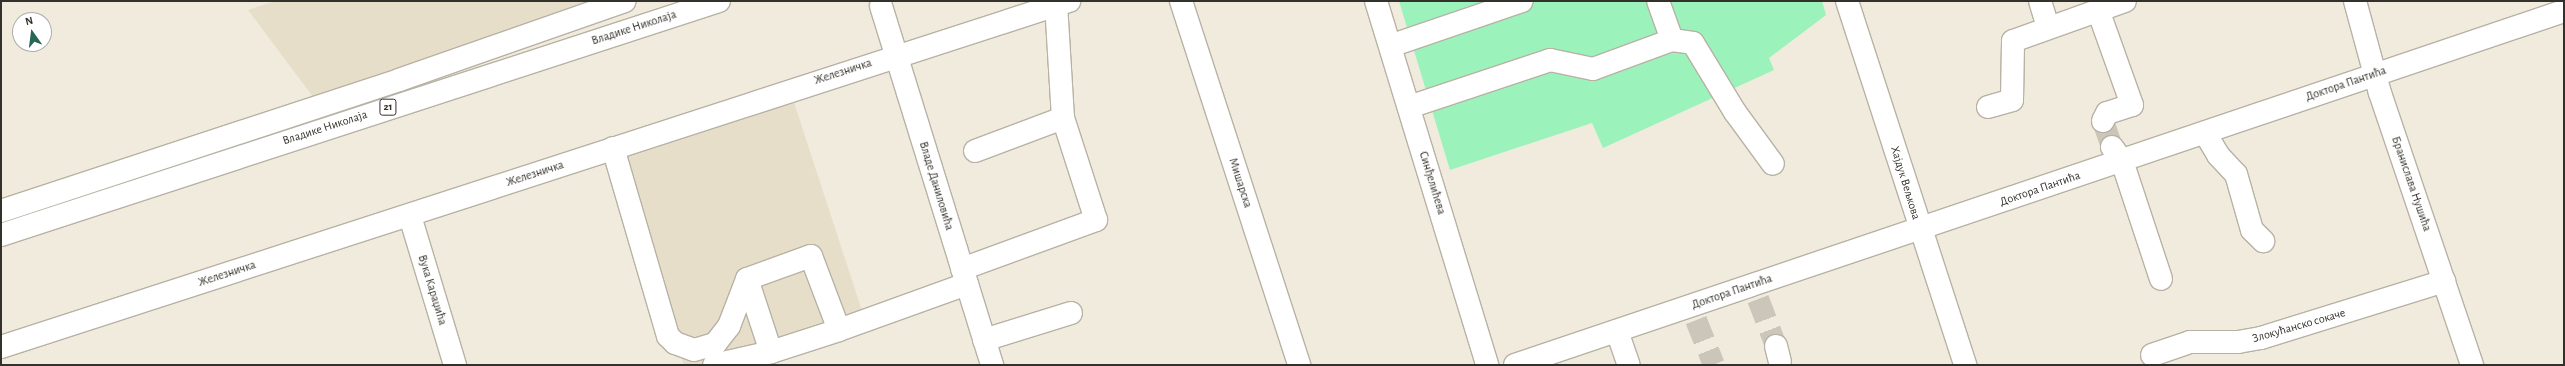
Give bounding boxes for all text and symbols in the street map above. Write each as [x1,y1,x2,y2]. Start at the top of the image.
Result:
street label: Владике Николаја [590,7,678,49]
north arrow [12,12,52,52]
text: N [24,15,34,27]
street label: Железничка [812,56,874,88]
street label: Доктора Пантића [2304,63,2388,105]
road number: 21 [379,98,397,116]
street label: Владике Николаја [281,107,369,149]
street label: Бранислава Нушића [2388,135,2434,233]
street label: Владе Даниловића [916,140,956,232]
street label: Хајдук Вељкова [1887,144,1923,222]
street label: Синђелићева [1416,150,1448,216]
street label: Мишарска [1225,156,1255,210]
street label: Железничка [504,158,566,190]
street label: Доктора Пантића [1998,168,2082,210]
street label: Вука Караџића [414,253,450,327]
street label: Железничка [196,258,258,290]
street label: Доктора Пантића [1690,271,1774,313]
street label: Злокућанско сокаче [2251,306,2347,346]

